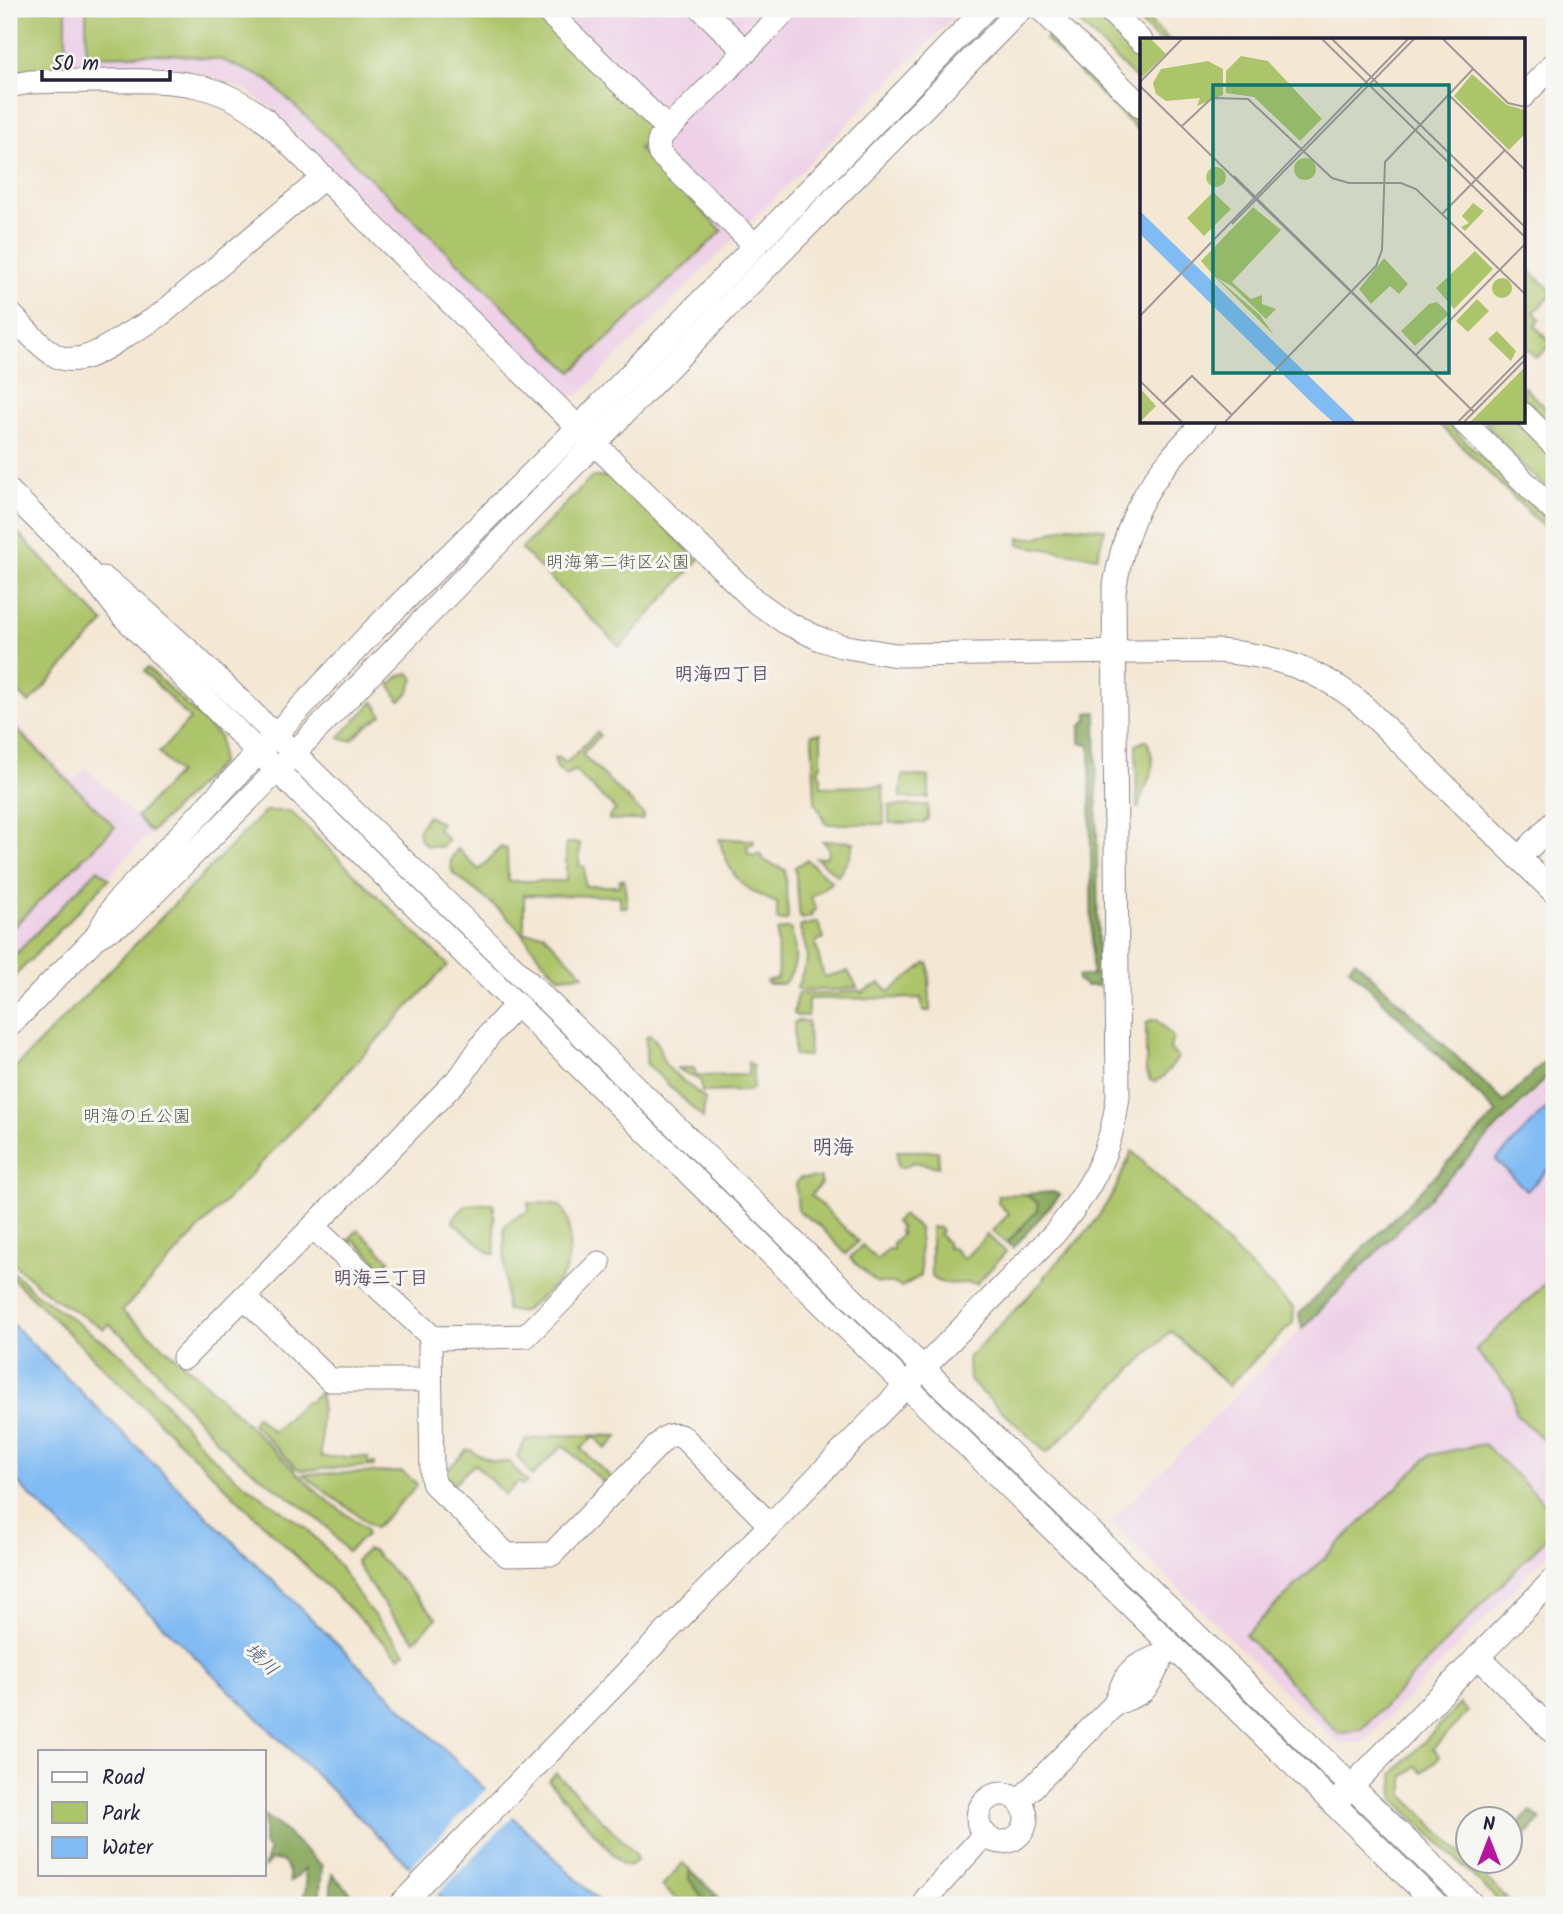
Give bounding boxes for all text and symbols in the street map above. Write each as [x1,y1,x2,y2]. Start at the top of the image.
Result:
scale bar [42,38,170,82]
inset map [1140,38,1524,424]
text: 50 m [52,48,99,81]
park label: 明海第二街区公園 [546,549,690,578]
district label: 明海四丁目 [674,660,770,690]
park label: 明海の丘公園 [83,1103,191,1132]
district label: 明海 [812,1132,854,1165]
district label: 明海三丁目 [333,1264,429,1294]
water label: 境川 [237,1636,285,1684]
legend [38,1750,266,1876]
text: Road [102,1762,145,1795]
text: Park [102,1798,140,1831]
north arrow [1454,1806,1524,1876]
text: N [1483,1810,1495,1840]
text: Water [102,1832,154,1865]

